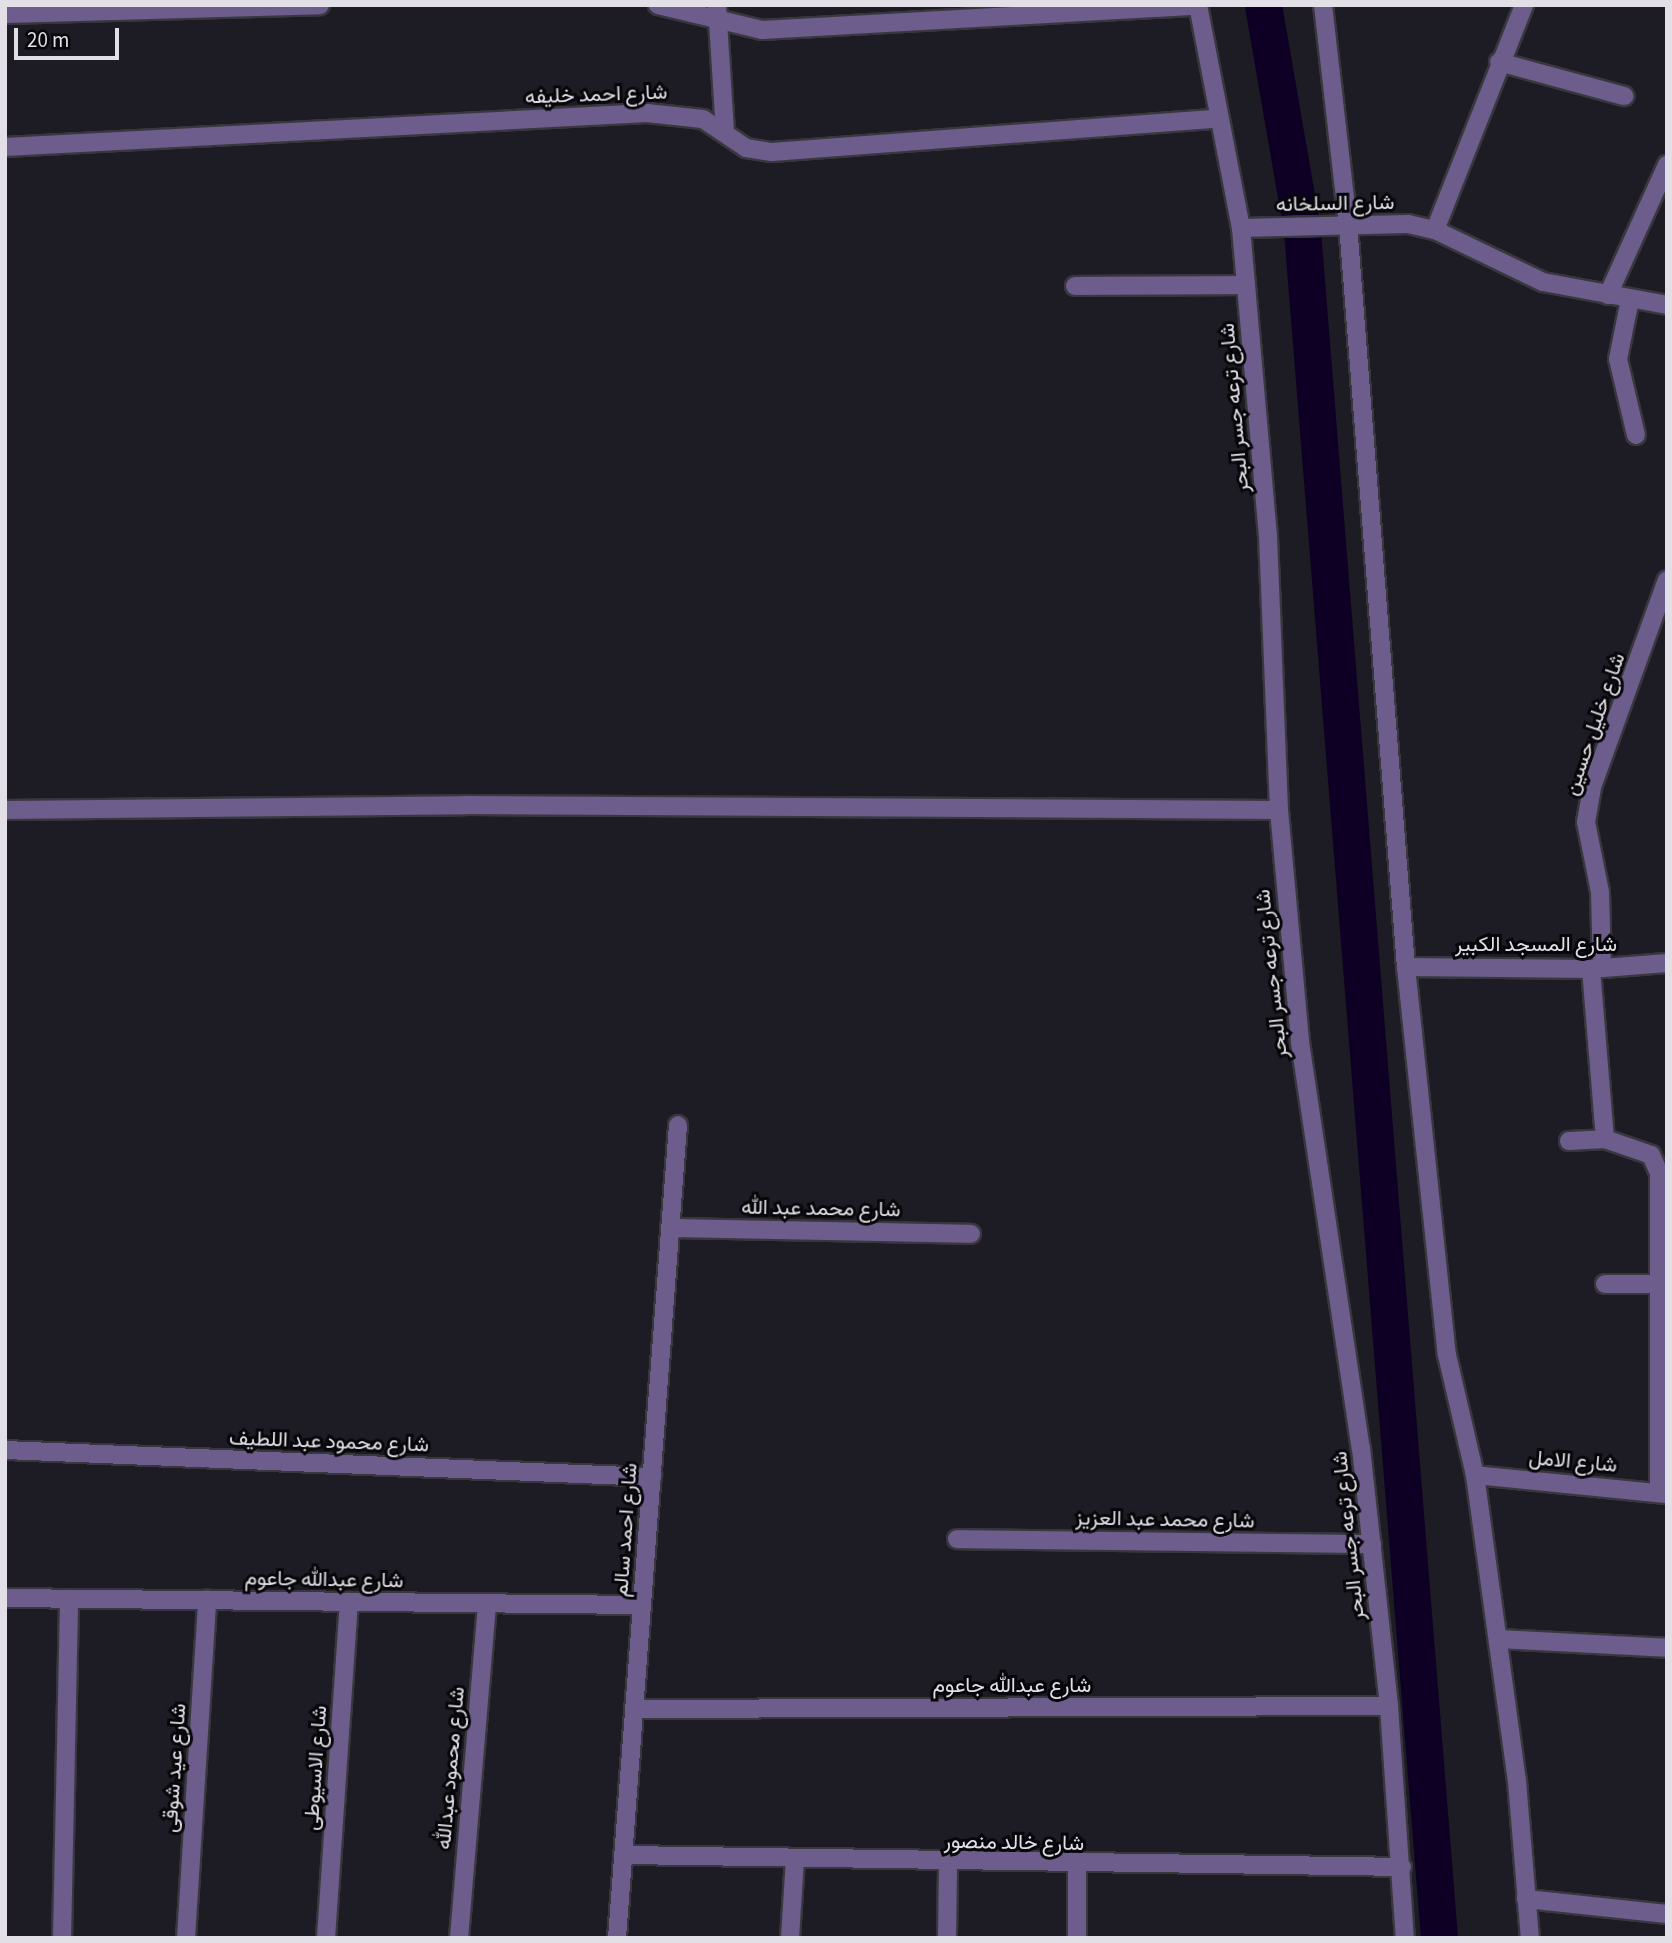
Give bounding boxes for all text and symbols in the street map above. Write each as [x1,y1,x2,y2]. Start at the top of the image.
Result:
scale bar [18,14,122,58]
text: 20 m [27,25,69,55]
street label: شارع احمد خليفه [524,79,668,109]
street label: شارع السلخانه [1276,189,1394,217]
street label: شارع ترعه جسر البحر [1214,322,1254,494]
street label: شارع خليل حسين [1558,649,1630,799]
street label: شارع ترعه جسر البحر [1250,888,1292,1060]
street label: شارع المسجد الكبير [1455,931,1617,957]
street label: شارع محمد عبد الله [741,1194,901,1222]
street label: شارع محمود عبد اللطيف [229,1425,429,1457]
street label: شارع الامل [1528,1445,1618,1477]
street label: شارع ترعه جسر البحر [1327,1450,1369,1622]
street label: شارع احمد سالم [608,1462,642,1598]
street label: شارع محمد عبد العزيز [1075,1505,1255,1533]
street label: شارع عبدالله جاعوم [244,1565,404,1593]
street label: شارع عبدالله جاعوم [933,1672,1091,1698]
street label: شارع محمود عبدالله [430,1686,470,1850]
street label: شارع عيد شوقى [157,1703,191,1833]
street label: شارع الاسيوطى [298,1705,332,1831]
street label: شارع خالد منصور [944,1828,1084,1856]

